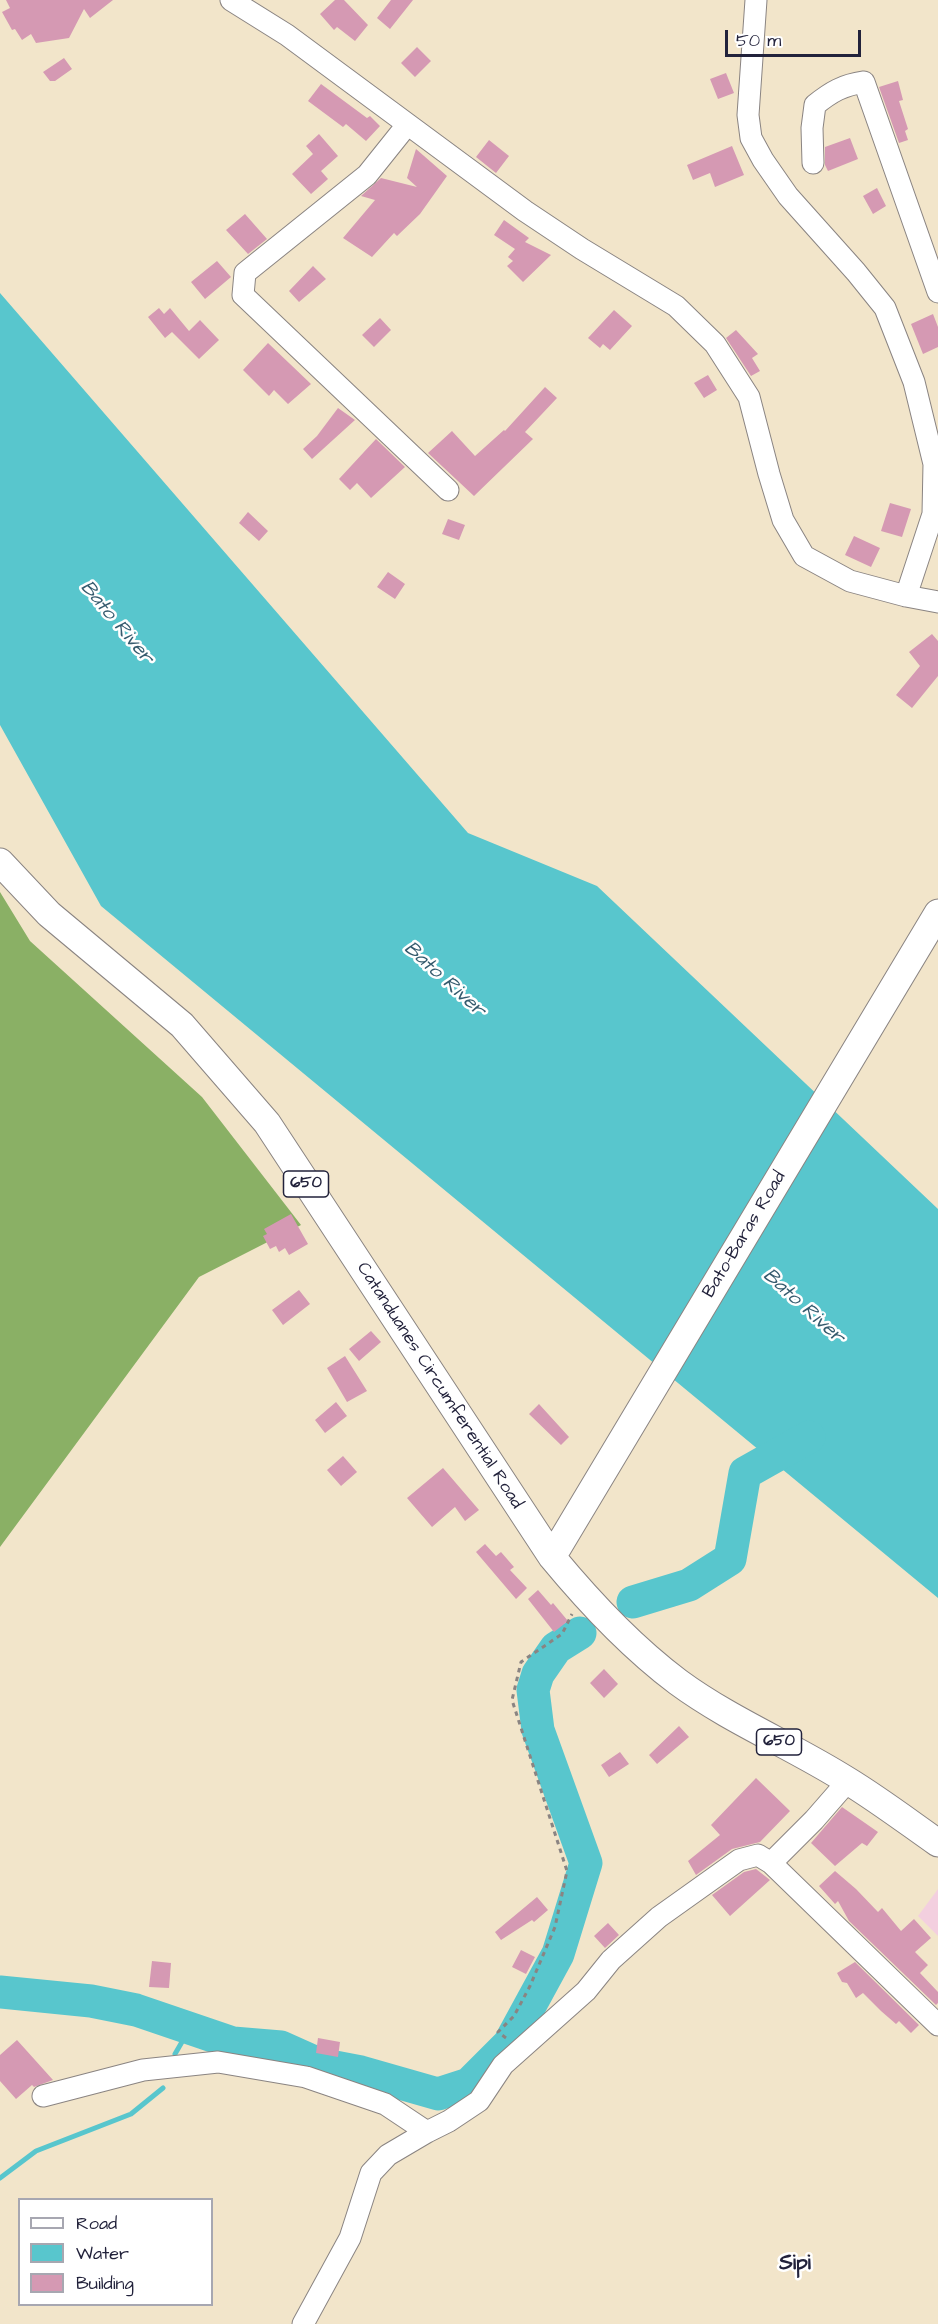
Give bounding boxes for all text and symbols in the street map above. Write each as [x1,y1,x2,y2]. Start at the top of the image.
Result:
scale bar [728,18,864,56]
text: 50 m [736,28,781,53]
water label: Bato River [74,577,158,669]
water label: Bato River [398,937,490,1023]
street label: Bato-Baras Road [699,1168,791,1302]
road number: 650 [284,1171,328,1197]
street label: Catanduanes Circumferential Road [351,1259,527,1513]
water label: Bato River [757,1264,849,1350]
road number: 650 [756,1729,802,1755]
legend [18,2198,213,2306]
text: Road [76,2211,117,2236]
text: Water [76,2241,129,2266]
district label: Sipi [779,2252,811,2278]
text: Building [76,2271,134,2296]

